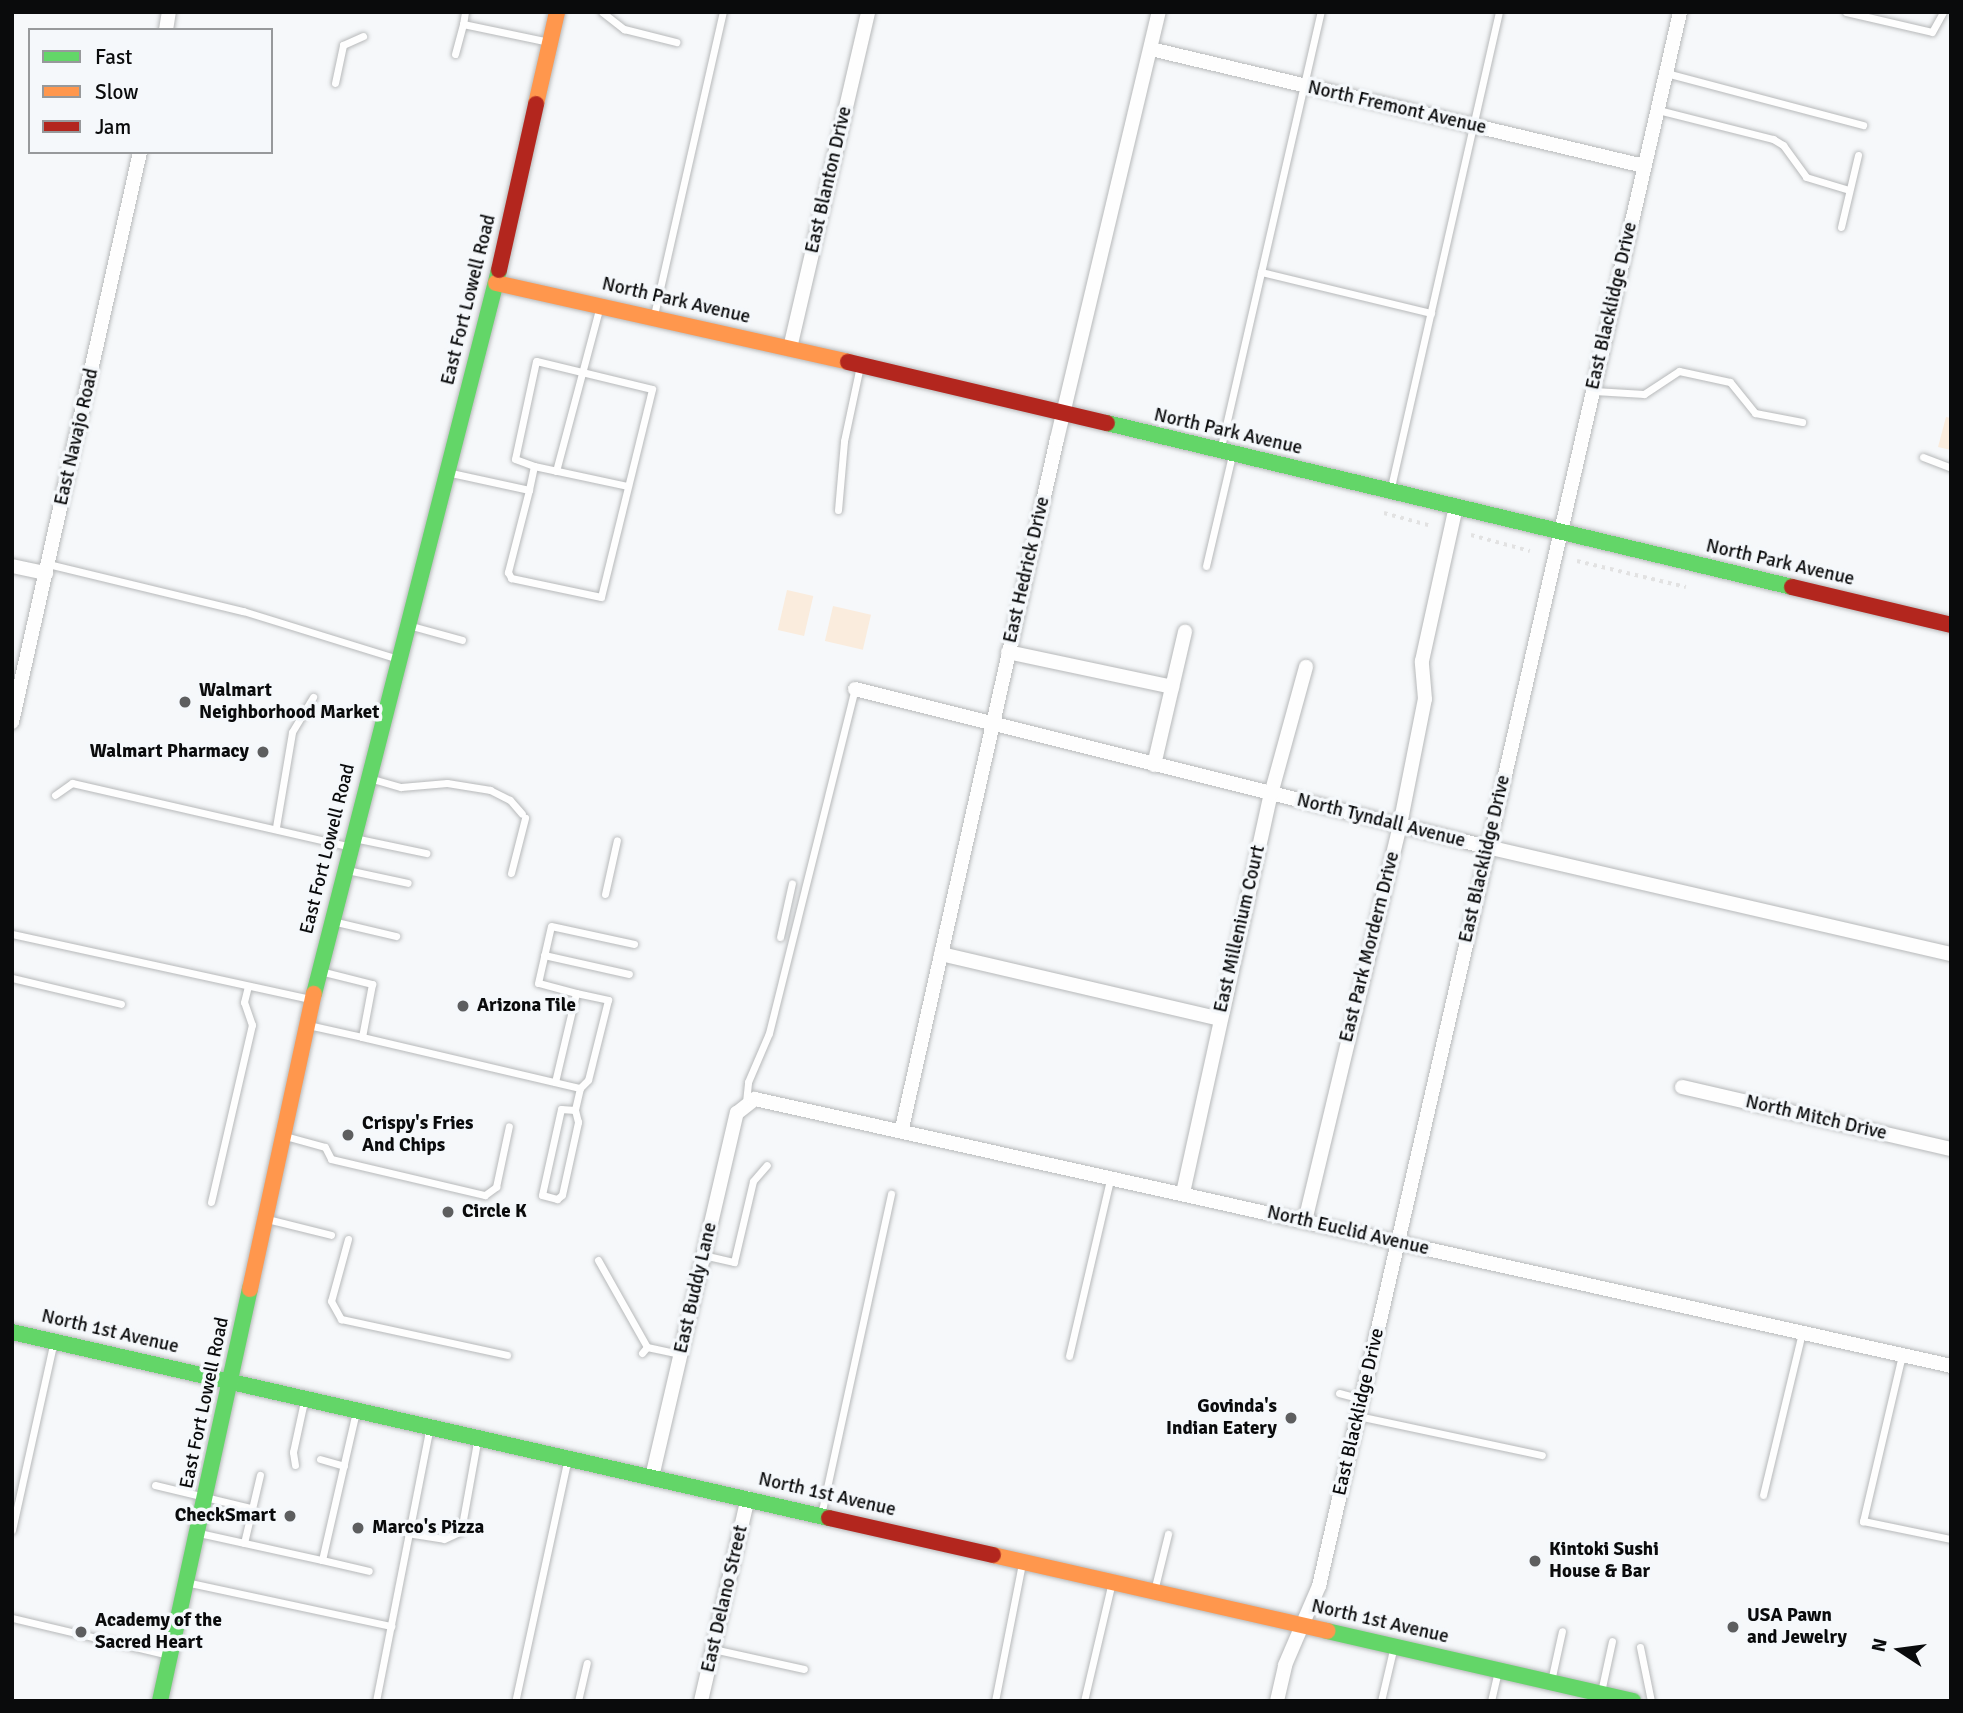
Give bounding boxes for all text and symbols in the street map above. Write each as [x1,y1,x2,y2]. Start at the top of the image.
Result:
legend [28,28,273,154]
text: Fast [95,44,132,70]
street label: North Fremont Avenue [1305,76,1489,140]
text: Slow [95,79,139,105]
street label: East Blanton Drive [801,104,857,256]
text: Jam [95,114,131,140]
street label: East Fort Lowell Road [437,212,501,388]
street label: East Blacklidge Drive [1582,220,1642,392]
street label: North Park Avenue [600,273,752,329]
street label: East Navajo Road [50,366,104,508]
street label: North Park Avenue [1152,404,1304,460]
street label: East Hedrick Drive [999,495,1055,645]
street label: North Park Avenue [1704,535,1856,591]
place label: Walmart Neighborhood Market [199,680,379,724]
marker: Walmart Neighborhood Market [177,694,193,710]
place label: Walmart Pharmacy [90,741,249,763]
marker: Walmart Pharmacy [255,744,271,760]
street label: East Fort Lowell Road [296,761,360,937]
street label: East Blacklidge Drive [1455,773,1515,945]
street label: North Tyndall Avenue [1294,789,1468,853]
street label: East Millenium Court [1210,843,1270,1015]
street label: East Park Mordern Drive [1335,849,1405,1045]
place label: Arizona Tile [477,995,576,1017]
marker: Arizona Tile [455,998,471,1014]
street label: North Mitch Drive [1743,1091,1889,1145]
place label: Crispy's Fries And Chips [362,1113,473,1157]
marker: Crispy's Fries And Chips [340,1127,356,1143]
place label: Circle K [462,1201,527,1223]
street label: North Euclid Avenue [1265,1201,1431,1261]
marker: Circle K [440,1204,456,1220]
street label: East Buddy Lane [670,1220,722,1356]
street label: North 1st Avenue [39,1305,181,1359]
street label: East Fort Lowell Road [176,1315,234,1491]
street label: East Blacklidge Drive [1329,1326,1389,1498]
place label: Govinda's Indian Eatery [1166,1396,1277,1440]
marker: Govinda's Indian Eatery [1283,1410,1299,1426]
street label: North 1st Avenue [756,1468,898,1522]
place label: CheckSmart [175,1505,276,1527]
marker: CheckSmart [282,1508,298,1524]
place label: Marco's Pizza [372,1517,484,1539]
marker: Marco's Pizza [350,1520,366,1536]
street label: East Delano Street [697,1523,753,1675]
place label: Kintoki Sushi House & Bar [1549,1539,1659,1583]
marker: Kintoki Sushi House & Bar [1527,1553,1543,1569]
street label: North 1st Avenue [1309,1595,1451,1649]
place label: USA Pawn and Jewelry [1747,1605,1847,1649]
place label: Academy of the Sacred Heart [95,1610,222,1654]
north arrow [1865,1615,1935,1685]
marker: USA Pawn and Jewelry [1725,1619,1741,1635]
marker: Academy of the Sacred Heart [73,1624,89,1640]
text: N [1866,1636,1893,1654]

